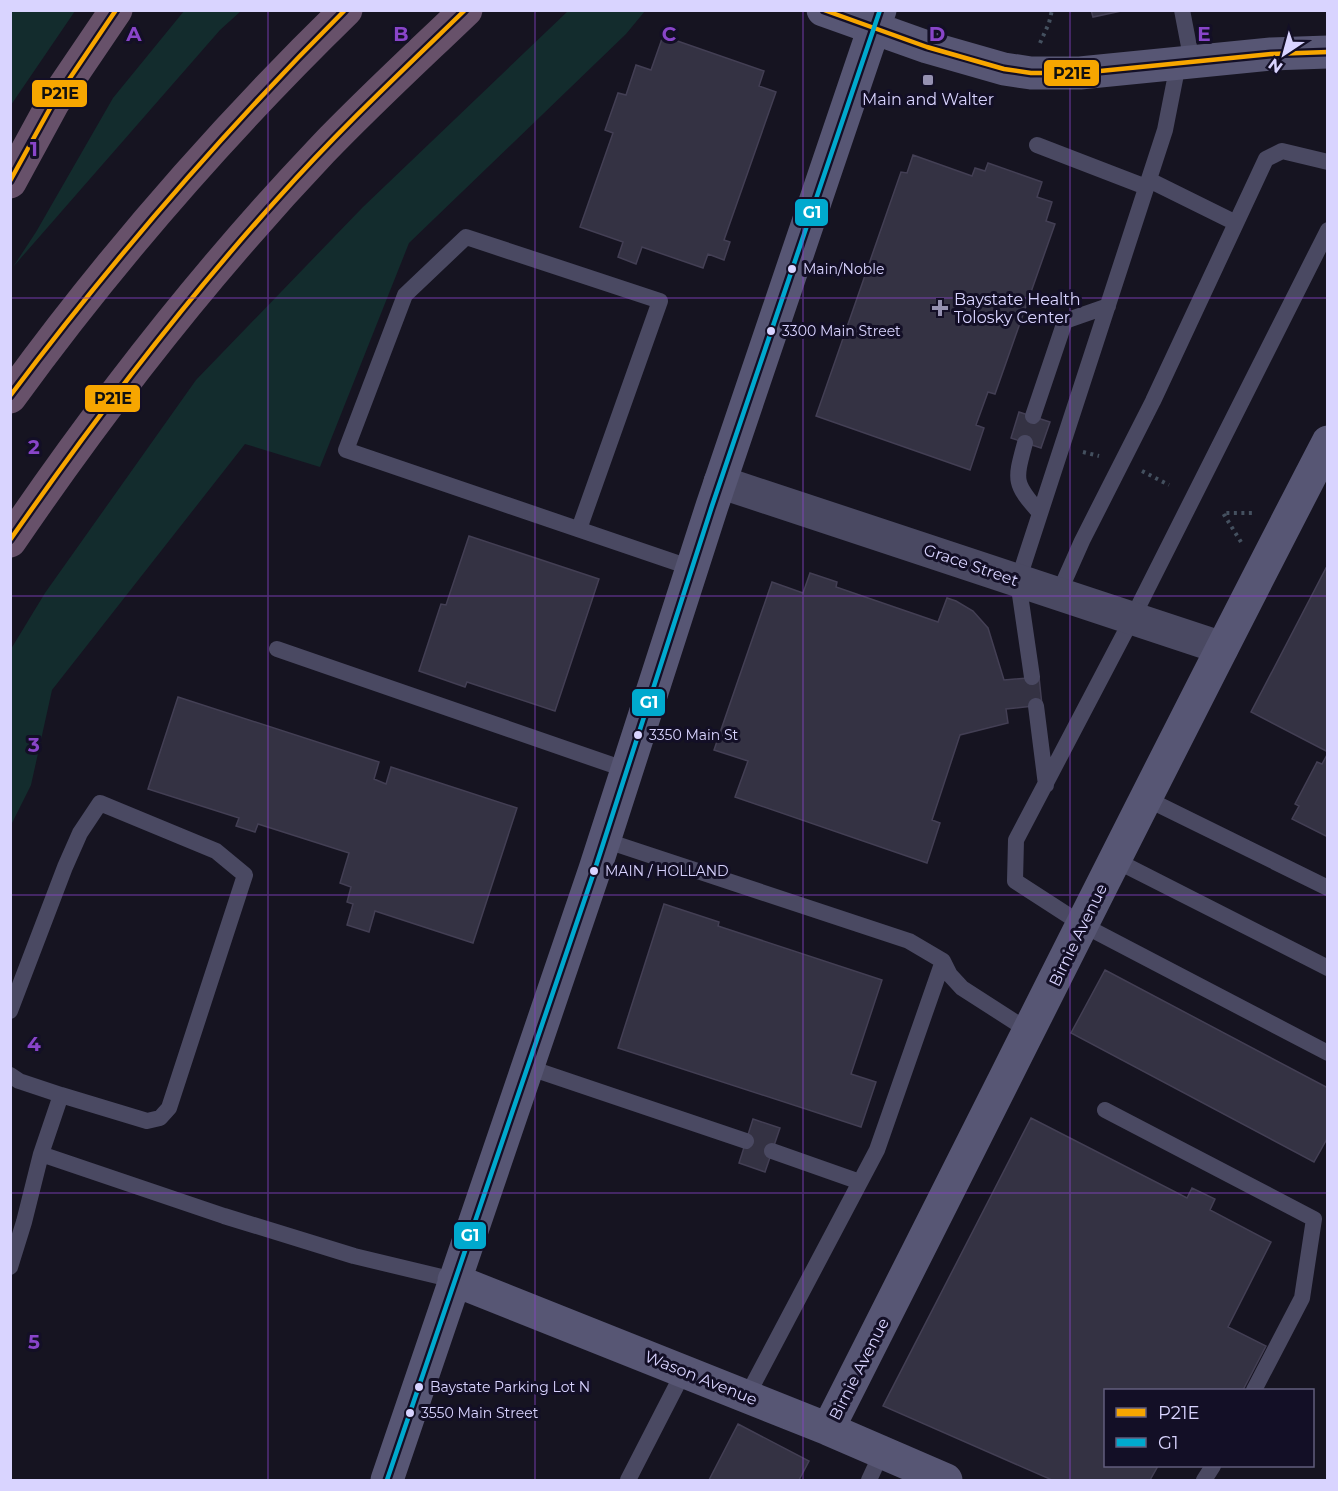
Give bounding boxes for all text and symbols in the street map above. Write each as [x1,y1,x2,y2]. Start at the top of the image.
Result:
text: A [125,22,142,46]
text: B [393,22,409,46]
text: C [662,22,677,46]
text: D [929,22,945,46]
text: E [1197,22,1211,46]
north arrow [1254,24,1314,84]
text: N [1265,54,1286,77]
line badge: P21E [1043,59,1100,87]
text: P21E [1053,64,1091,83]
marker: Main and Walter [921,73,935,87]
line badge: P21E [31,79,88,108]
text: P21E [41,84,79,103]
place label: Main and Walter [862,90,994,109]
text: 1 [30,137,38,161]
line badge: G1 [794,198,829,227]
text: G1 [803,203,821,222]
place label: Main/Noble [803,260,884,278]
marker: Main/Noble [786,263,798,275]
place label: Baystate Health Tolosky Center [954,290,1081,327]
marker: Baystate Health Tolosky Center [931,299,949,317]
place label: 3300 Main Street [782,322,901,340]
marker: 3300 Main Street [765,325,777,337]
line badge: P21E [84,384,141,413]
text: P21E [94,389,132,408]
text: 2 [28,435,40,459]
street label: Grace Street [921,540,1021,590]
line badge: G1 [631,688,666,717]
text: G1 [640,693,658,712]
place label: 3350 Main St [649,726,739,744]
marker: 3350 Main St [632,729,644,741]
text: 3 [27,733,40,757]
place label: MAIN / HOLLAND [605,862,729,880]
marker: MAIN / HOLLAND [588,865,600,877]
street label: Birnie Avenue [1045,880,1111,990]
text: 4 [27,1032,41,1056]
line badge: G1 [453,1221,487,1250]
text: G1 [461,1226,479,1245]
street label: Birnie Avenue [825,1315,893,1423]
text: 5 [28,1330,40,1354]
street label: Wason Avenue [642,1347,760,1409]
place label: Baystate Parking Lot N [430,1378,590,1396]
marker: Baystate Parking Lot N [413,1381,425,1393]
legend [1104,1389,1314,1467]
text: P21E [1158,1402,1200,1424]
place label: 3550 Main Street [421,1404,539,1422]
marker: 3550 Main Street [404,1407,416,1419]
text: G1 [1158,1432,1178,1454]

